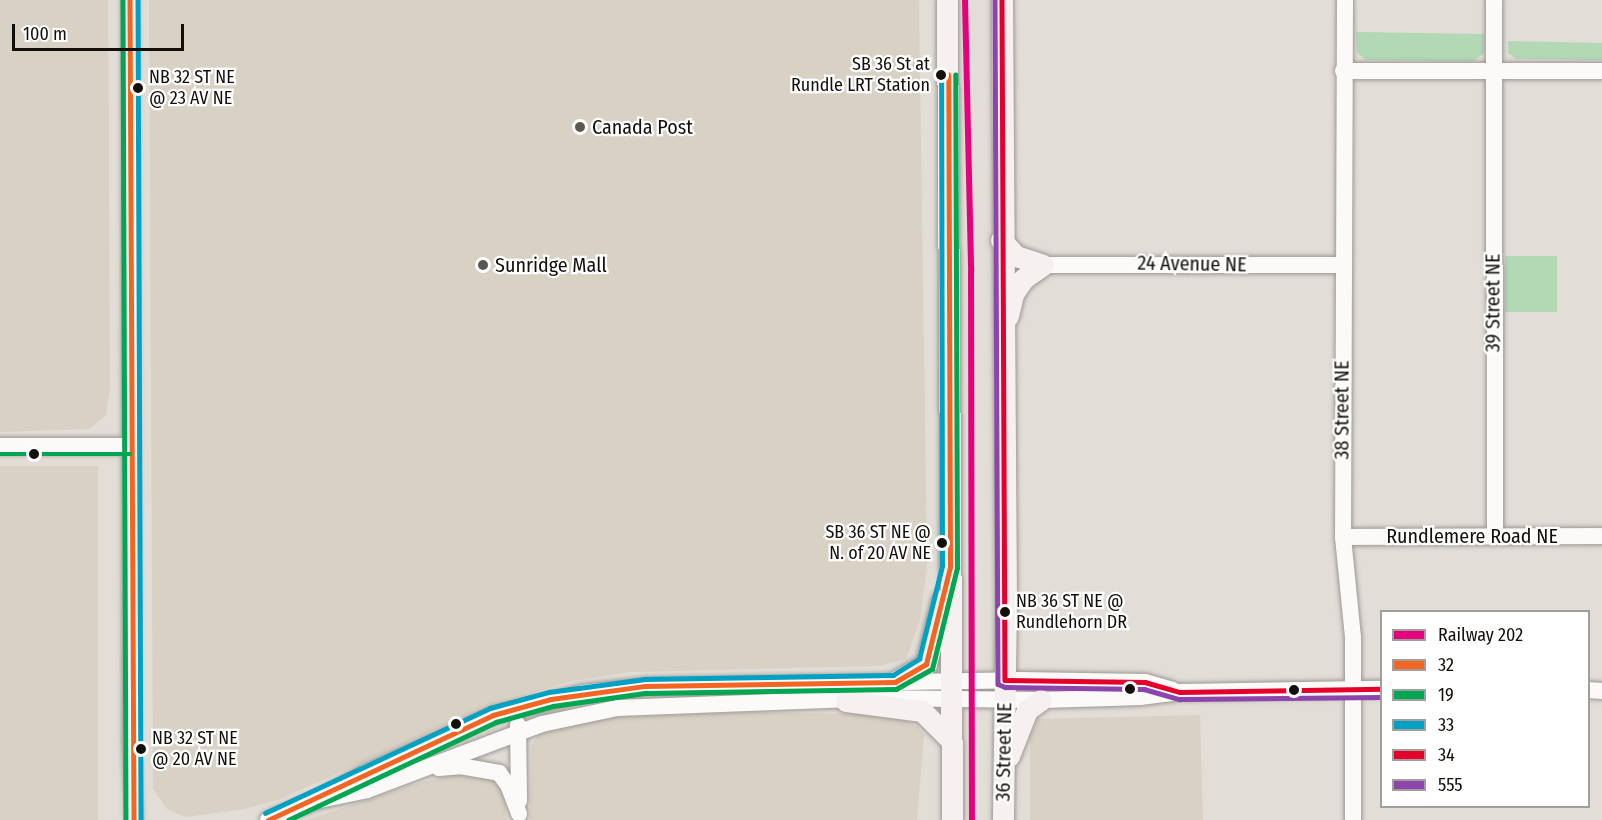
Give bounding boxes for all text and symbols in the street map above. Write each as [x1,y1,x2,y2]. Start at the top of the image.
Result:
scale bar [15,12,188,50]
text: 100 m [23,23,67,45]
place label: SB 36 St at Rundle LRT Station [791,54,930,97]
place label: NB 32 ST NE @ 23 AV NE [149,67,235,110]
marker: SB 36 St at Rundle LRT Station [935,69,947,81]
marker: NB 32 ST NE @ 23 AV NE [132,82,144,94]
place label: Canada Post [592,115,693,139]
marker: Canada Post [573,120,587,134]
street label: 24 Avenue NE [1137,251,1247,277]
place label: Sunridge Mall [495,253,607,277]
street label: 39 Street NE [1481,254,1505,352]
marker: Sunridge Mall [476,258,490,272]
street label: 38 Street NE [1330,360,1354,460]
unlabelled marker [28,448,40,460]
place label: SB 36 ST NE @ N. of 20 AV NE [825,522,931,564]
street label: Rundlemere Road NE [1386,524,1558,548]
marker: SB 36 ST NE @ N. of 20 AV NE [936,537,948,549]
place label: NB 36 ST NE @ Rundlehorn DR [1016,591,1127,634]
marker: NB 36 ST NE @ Rundlehorn DR [999,606,1011,618]
legend [1380,610,1590,808]
text: Railway 202 [1438,624,1523,646]
text: 32 [1438,654,1454,676]
unlabelled marker [1124,683,1136,695]
unlabelled marker [1288,684,1300,696]
text: 19 [1438,684,1454,706]
street label: 36 Street NE [991,702,1017,802]
text: 33 [1438,714,1454,736]
unlabelled marker [450,718,462,730]
place label: NB 32 ST NE @ 20 AV NE [152,728,238,771]
marker: NB 32 ST NE @ 20 AV NE [135,743,147,755]
text: 34 [1438,744,1455,766]
text: 555 [1438,774,1463,796]

